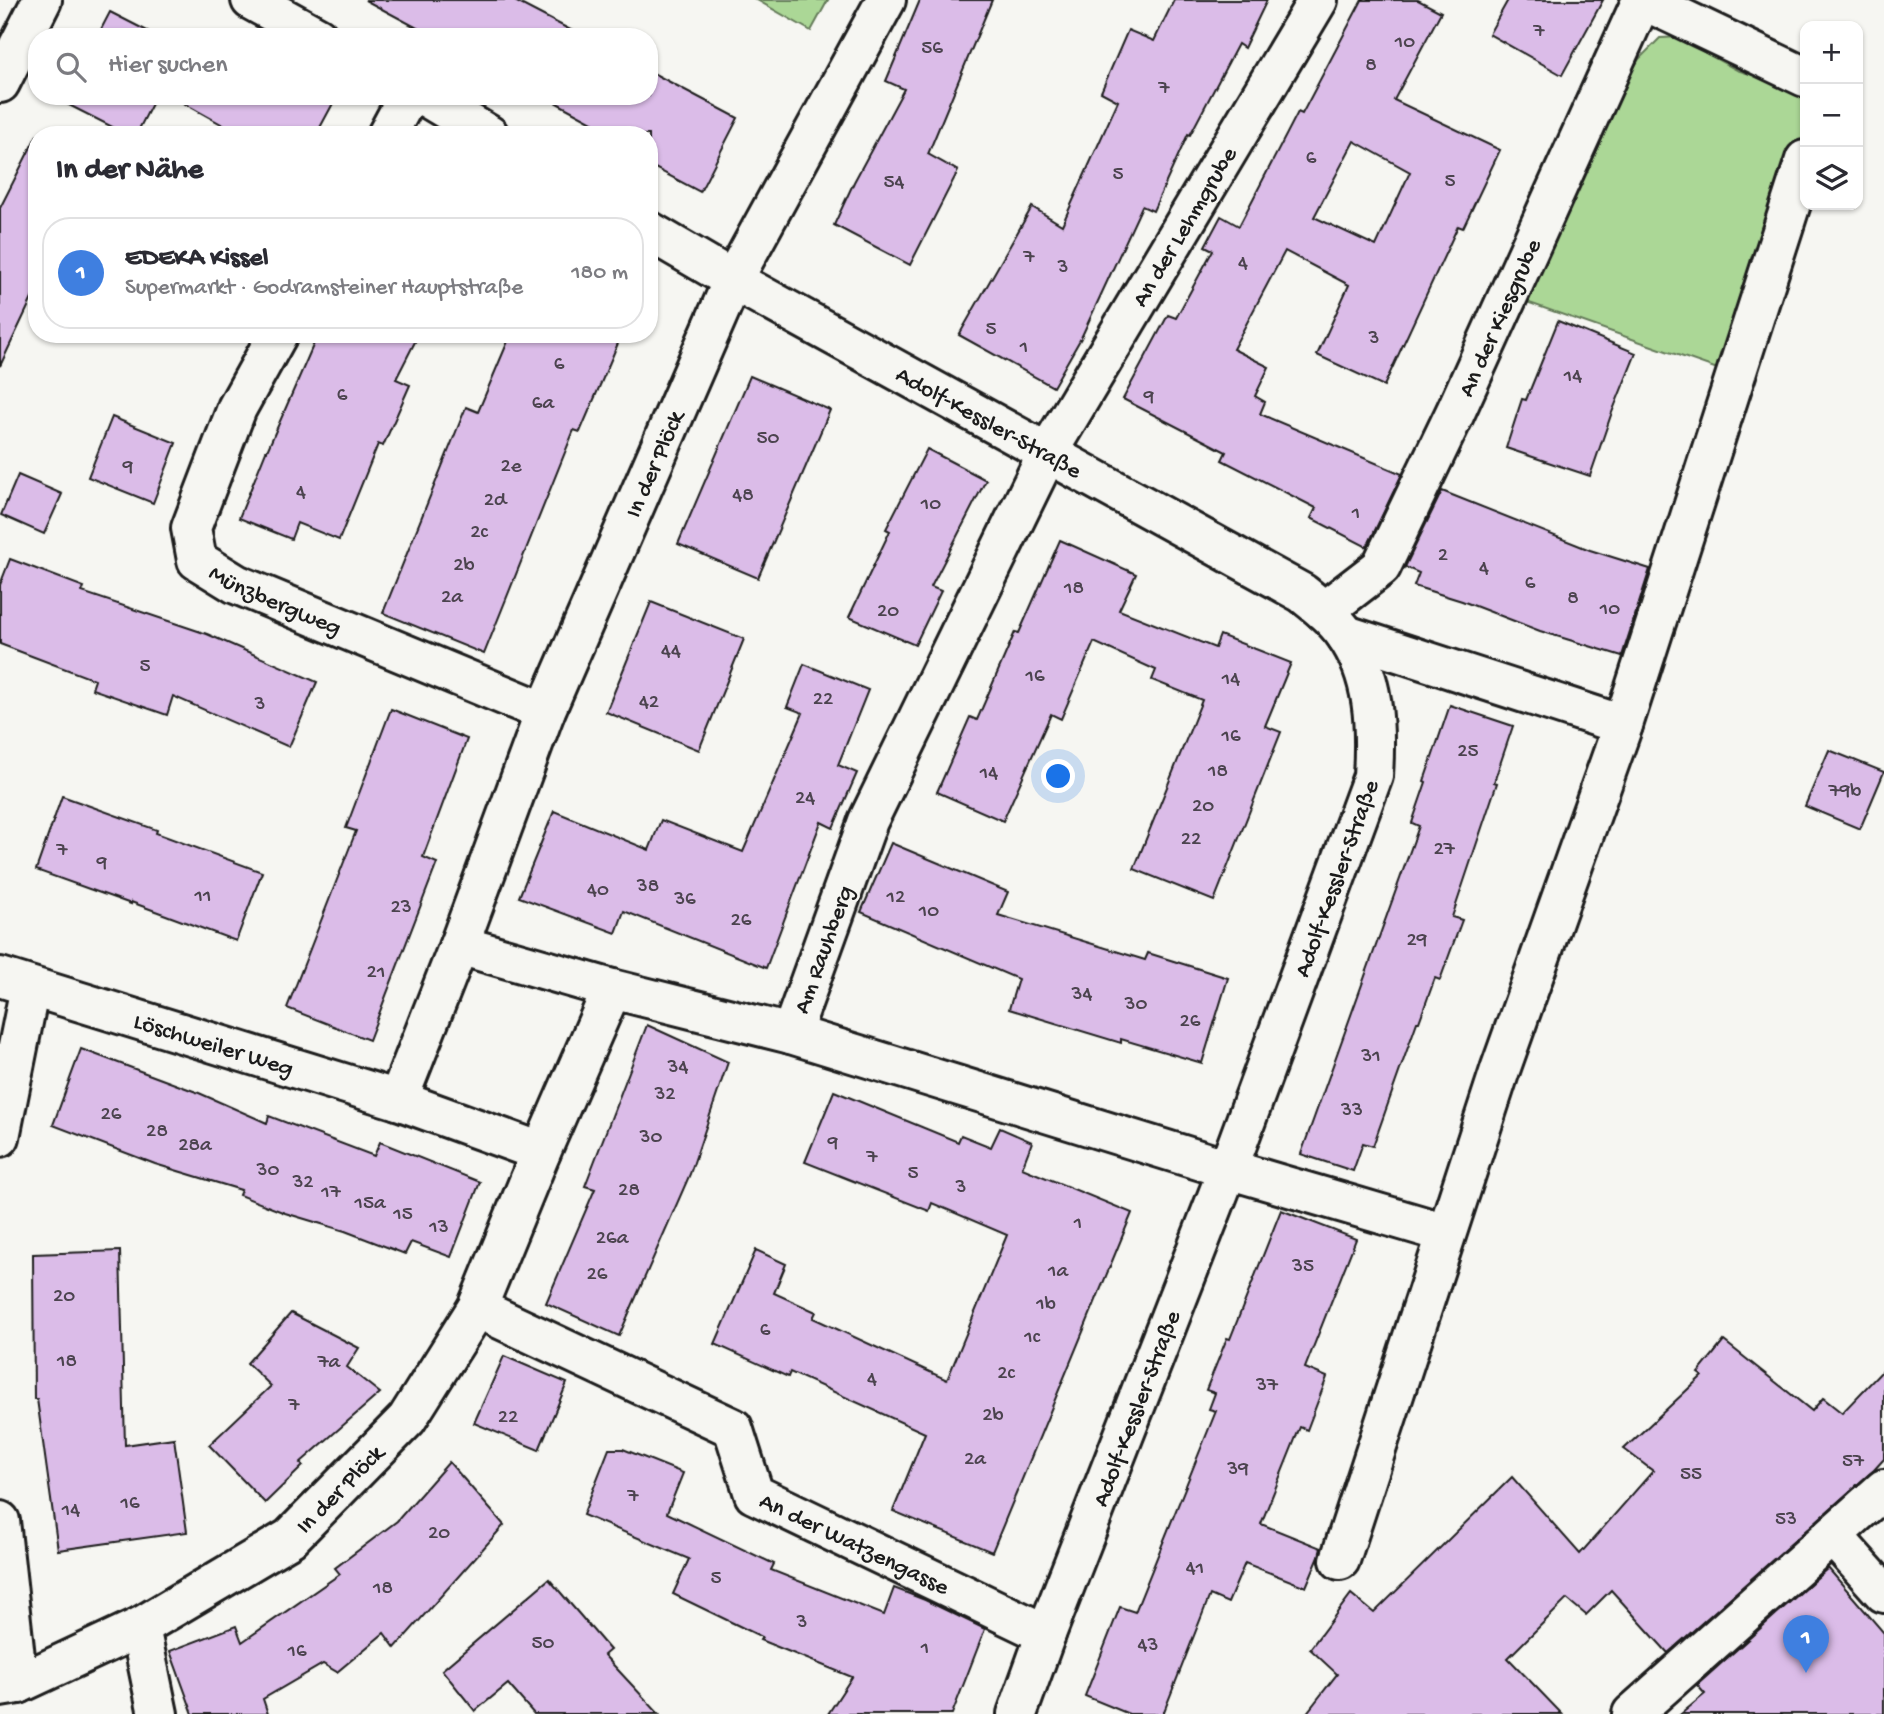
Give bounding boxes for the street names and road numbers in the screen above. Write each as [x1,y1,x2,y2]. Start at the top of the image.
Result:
street label: An der Lehmgrube [1127,142,1245,313]
street label: An der Kiesgrube [1453,235,1550,402]
street label: Adolf-Kessler-Straße [890,361,1086,487]
street label: In der Plöck [620,405,693,523]
street label: Münzbergweg [202,560,345,644]
street label: Adolf-Kessler-Straße [1289,776,1388,982]
street label: Am Rauhberg [789,882,862,1018]
street label: Löschweiler Weg [130,1008,296,1085]
street label: Adolf-Kessler-Straße [1088,1307,1189,1511]
street label: In der Plöck [291,1439,393,1541]
street label: An der Watzengasse [754,1488,954,1604]

